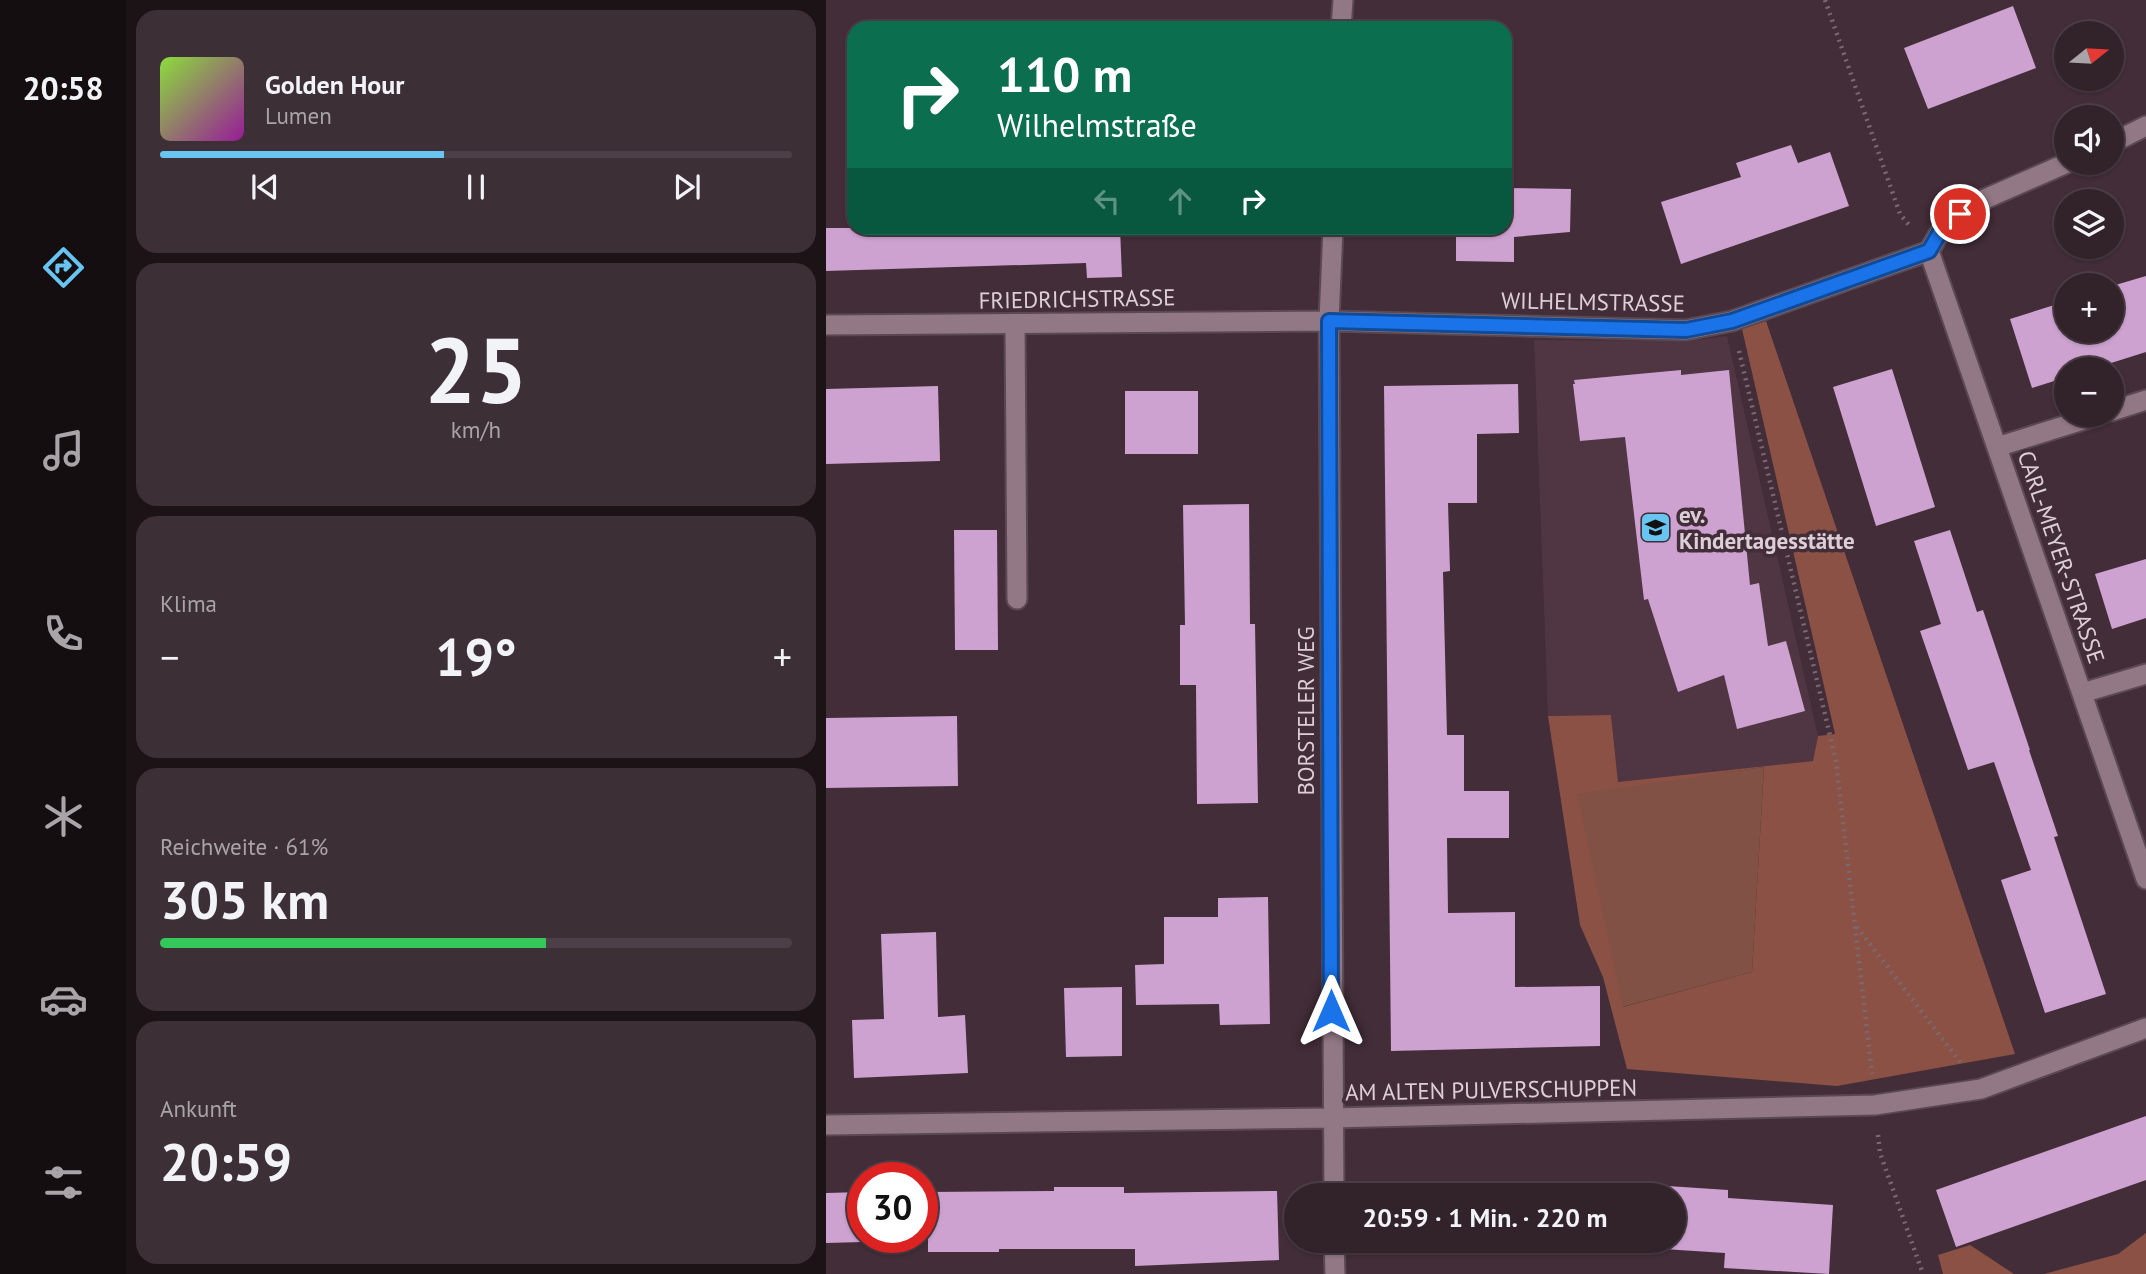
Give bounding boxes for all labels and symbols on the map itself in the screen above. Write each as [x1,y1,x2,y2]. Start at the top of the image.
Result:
north arrow [2054,21,2124,91]
pin [1930,184,1990,244]
street label: FRIEDRICHSTRASSE [978,282,1176,315]
street label: WILHELMSTRASSE [1501,285,1685,318]
street label: CARL-MEYER-STRASSE [2011,447,2111,667]
place label: ev. Kindertagesstätte [1679,500,1855,555]
school or university icon: ev. Kindertagesstätte [1639,511,1673,545]
street label: BORSTELER WEG [1291,626,1320,796]
position arrow [1294,974,1368,1048]
street label: AM ALTEN PULVERSCHUPPEN [1345,1072,1637,1107]
speed limit sign: 30 [847,1162,938,1253]

